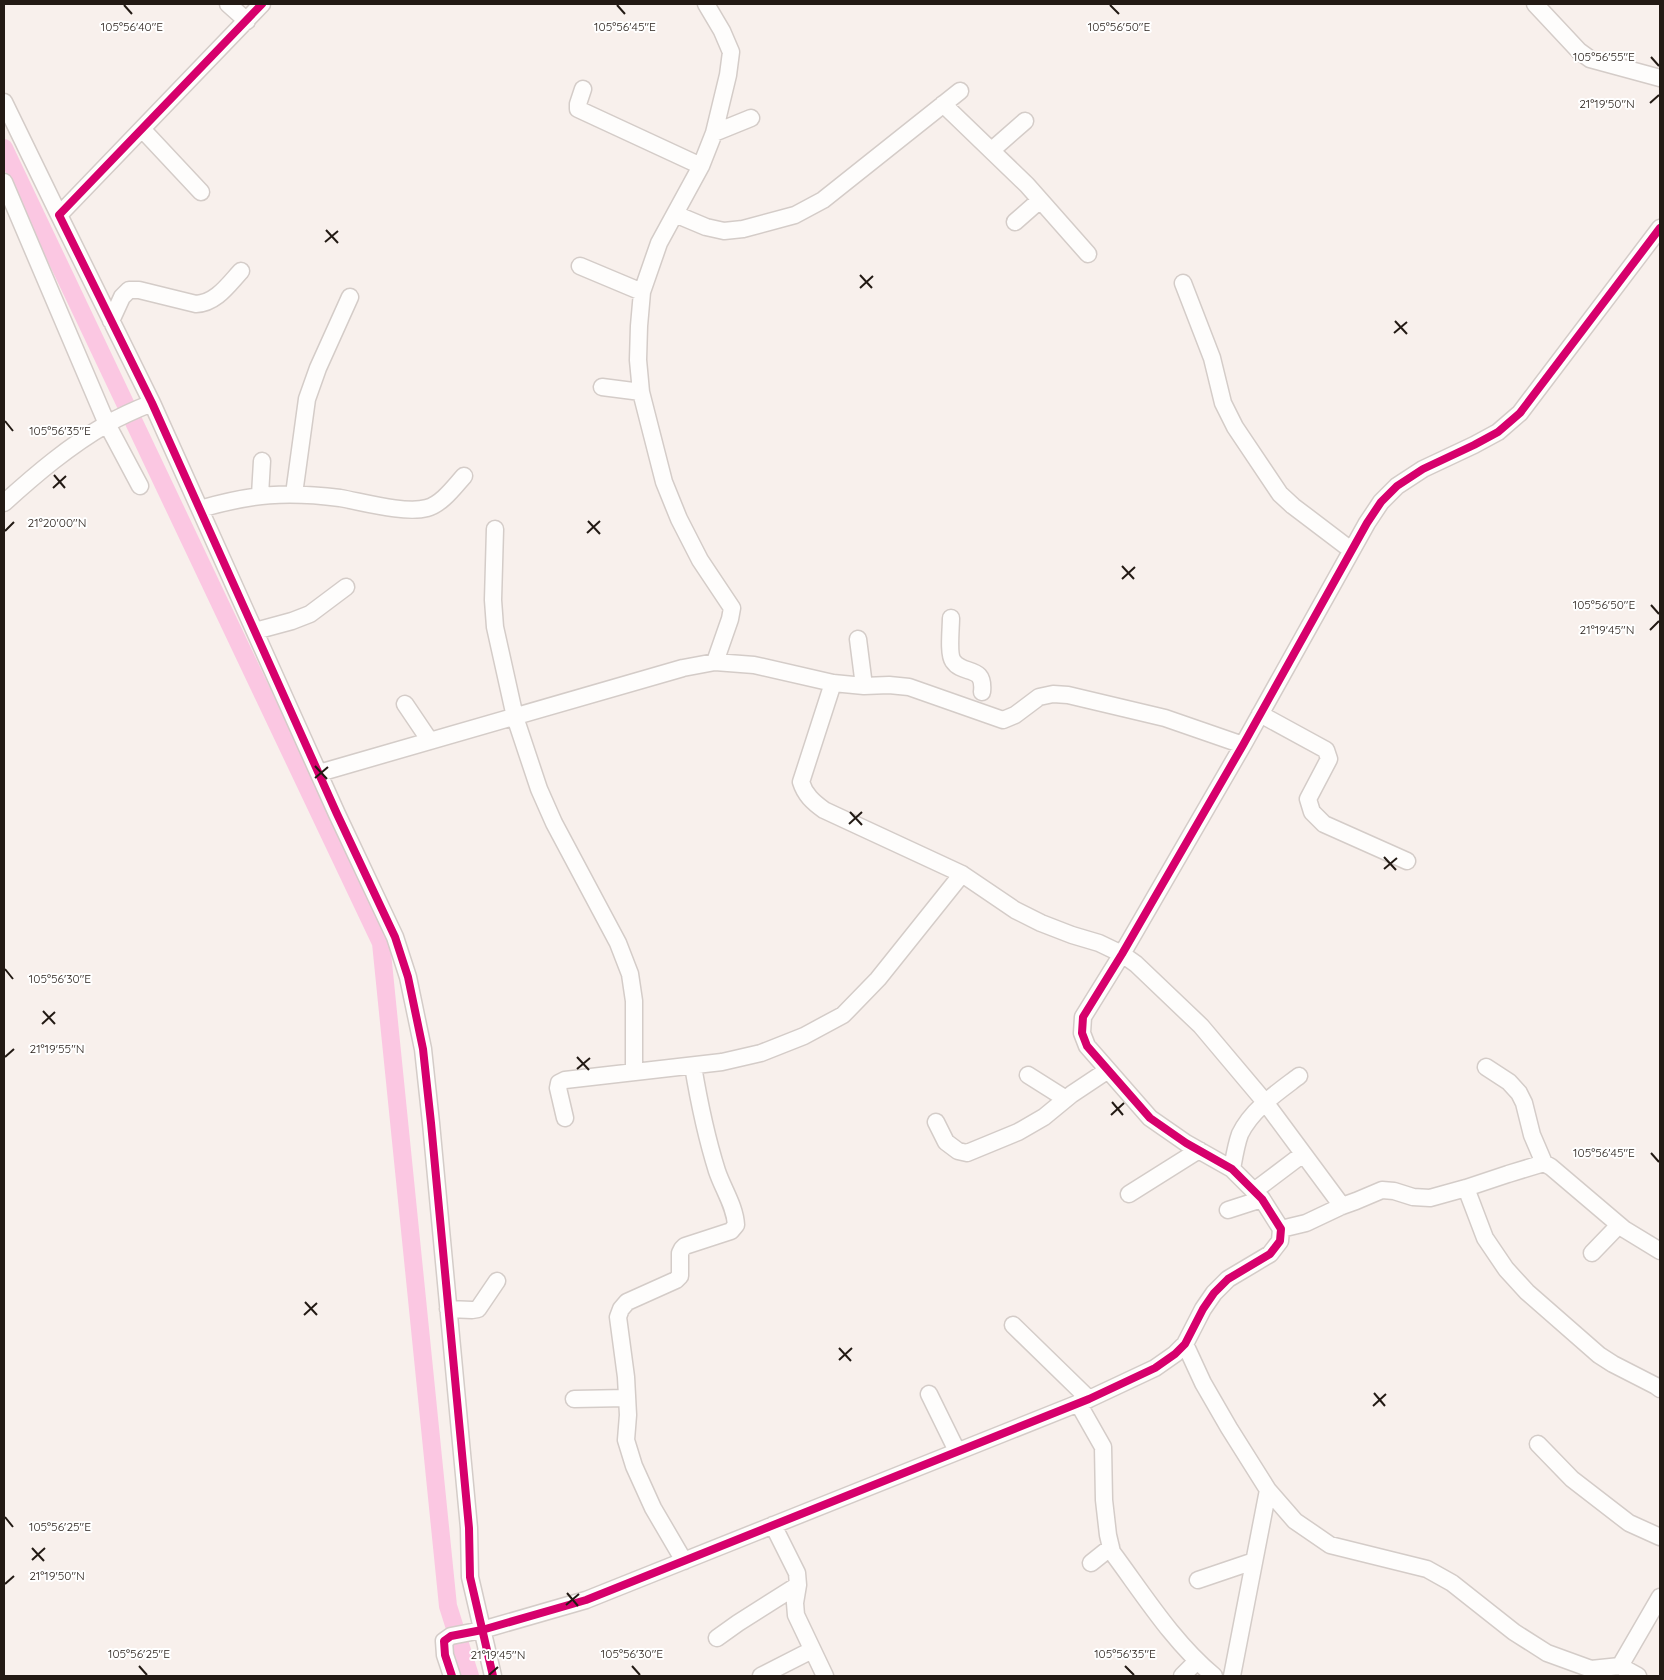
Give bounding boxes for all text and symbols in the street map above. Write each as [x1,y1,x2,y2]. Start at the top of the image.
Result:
text: 105°56'40"E [101,19,163,34]
text: 105°56'45"E [594,19,656,34]
text: 105°56'50"E [1088,19,1150,34]
text: 105°56'55"E [1573,49,1635,64]
text: 21°19'50"N [1579,96,1635,111]
text: 105°56'35"E [29,423,91,438]
text: 21°20'00"N [28,515,86,530]
text: 105°56'50"E [1573,597,1635,612]
text: 21°19'45"N [1580,622,1634,637]
text: 105°56'30"E [29,971,91,986]
text: 21°19'55"N [30,1041,84,1056]
text: 105°56'45"E [1573,1145,1635,1160]
text: 105°56'25"E [29,1519,91,1534]
text: 21°19'50"N [29,1568,85,1583]
text: 105°56'25"E [108,1646,170,1661]
text: 105°56'30"E [601,1646,663,1661]
text: 105°56'35"E [1094,1646,1156,1661]
text: 21°19'45"N [471,1647,525,1662]

